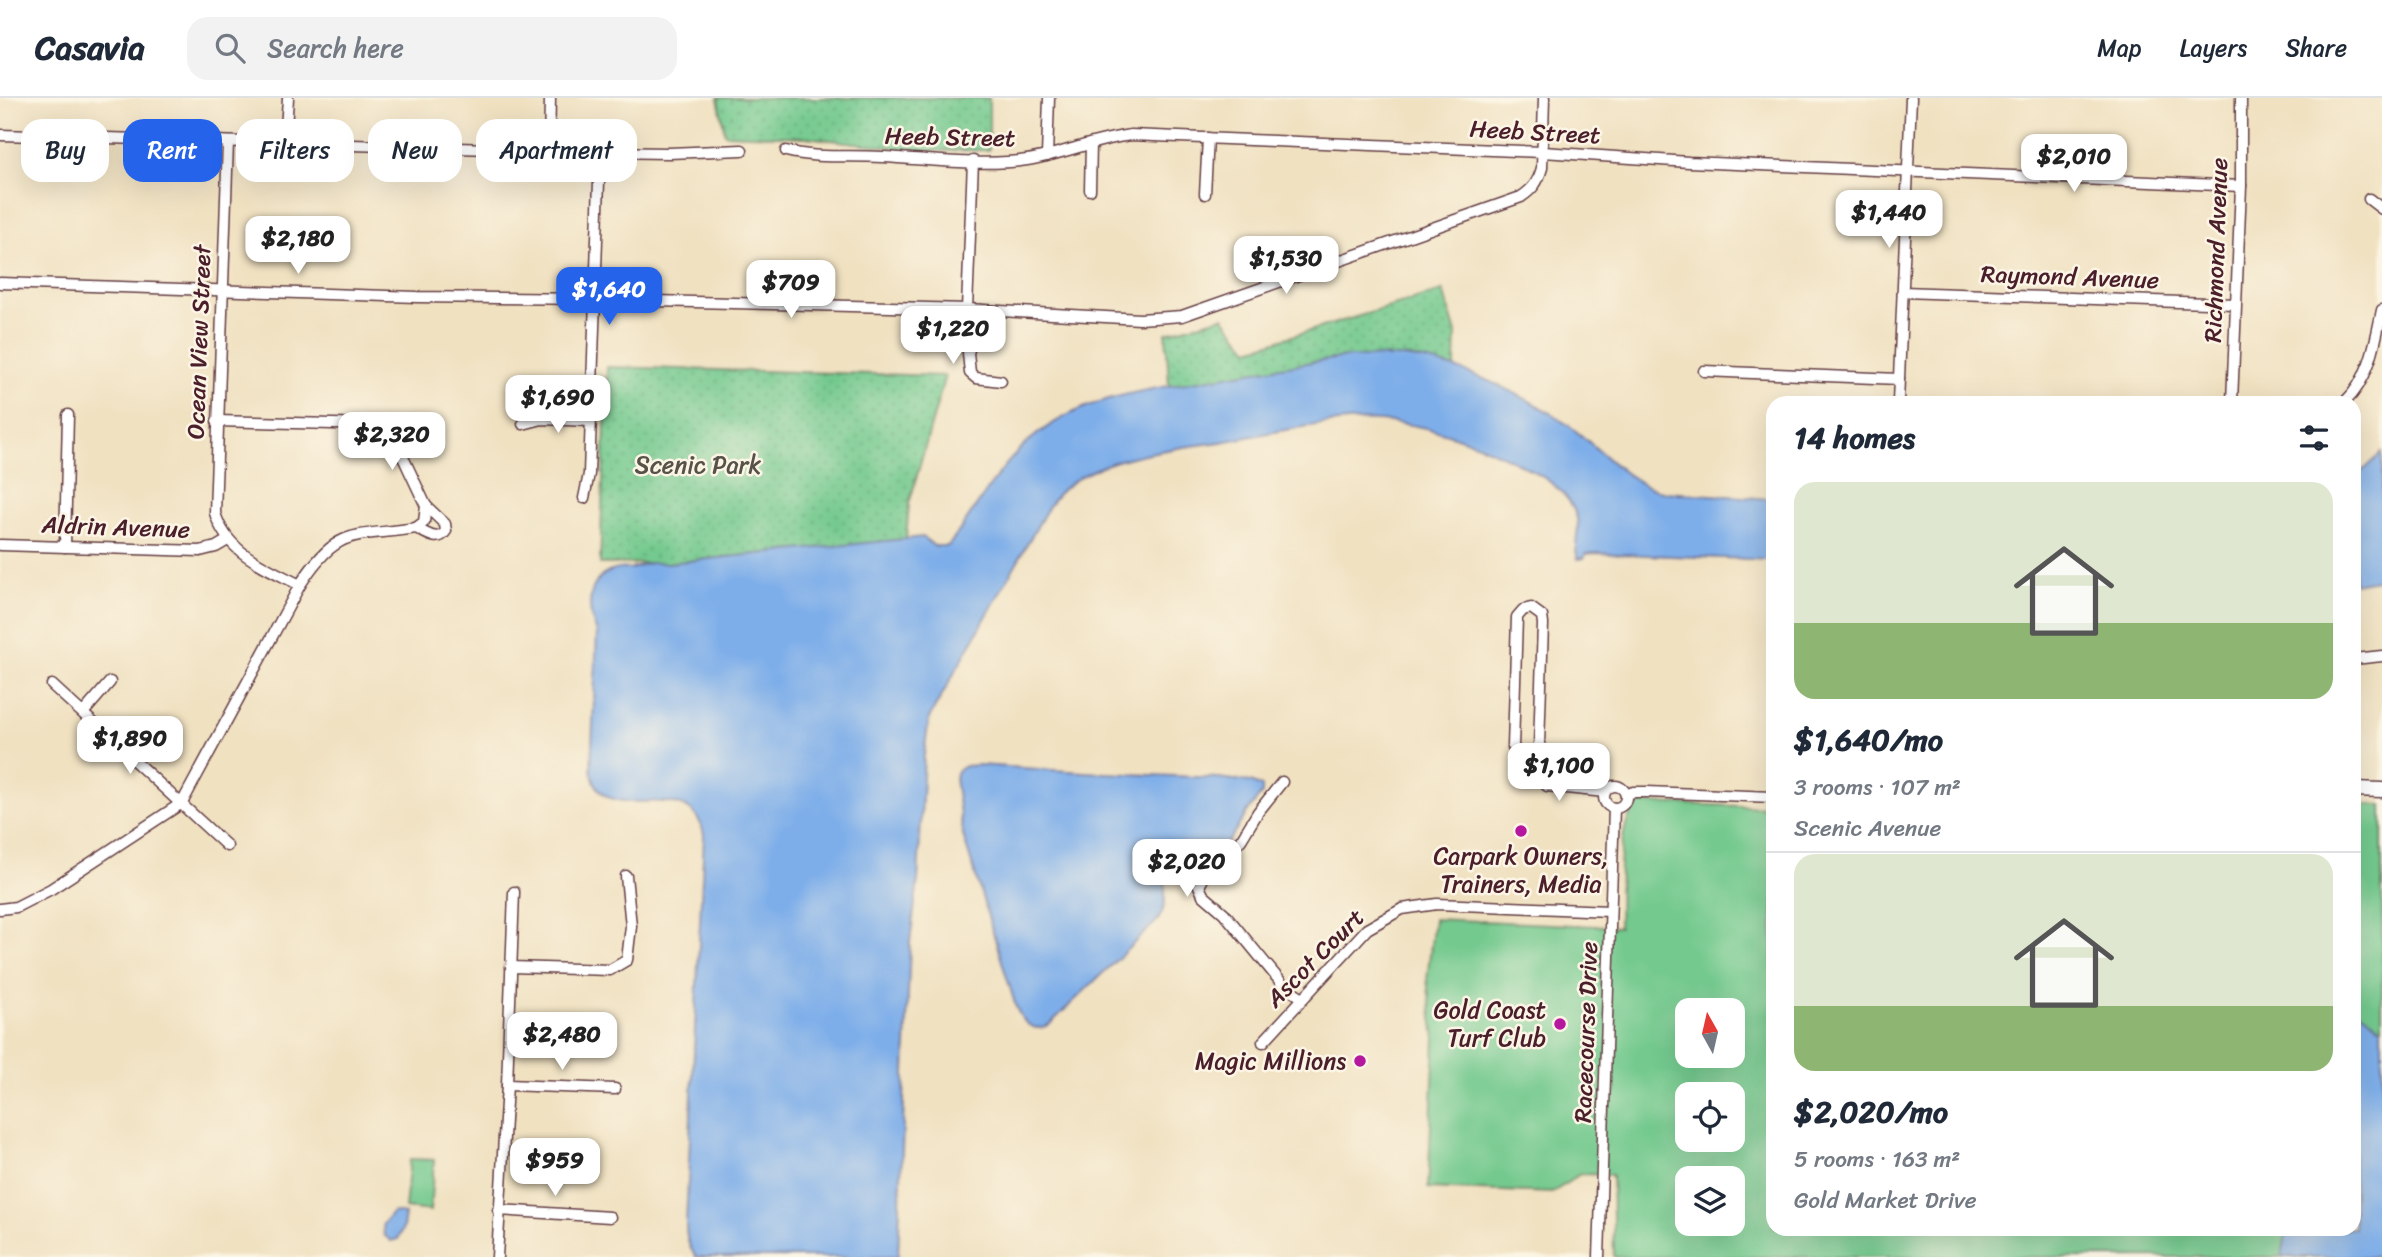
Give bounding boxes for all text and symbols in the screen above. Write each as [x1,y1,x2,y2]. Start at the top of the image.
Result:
search box [187,17,677,80]
text: Casavia [35,19,145,77]
text: Search here [267,25,404,71]
text: Map [2097,27,2142,69]
text: Layers [2180,27,2247,69]
text: Share [2285,27,2347,69]
icon: search [211,29,249,67]
street label: Heeb Street [1469,108,1601,156]
street label: Heeb Street [884,115,1016,159]
chip: Buy [21,119,109,182]
chip: Rent [123,119,222,182]
chip: Filters [236,119,354,182]
chip: New [368,119,462,182]
chip: Apartment [476,119,637,182]
pin: $2,010 [2017,134,2131,194]
text: $2,010 [2037,136,2111,177]
street label: Richmond Avenue [2192,157,2240,343]
pin: $1,440 [1832,190,1946,250]
text: $1,440 [1852,192,1926,233]
pin: $2,180 [241,216,355,276]
text: $2,180 [261,218,335,259]
pin: $1,530 [1229,236,1343,296]
text: $1,530 [1250,238,1322,279]
street label: Ocean View Street [175,243,223,440]
street label: Raymond Avenue [1980,253,2160,301]
pin: $709 [750,260,832,320]
text: $709 [762,262,820,303]
pin: $1,640 [552,268,666,327]
text: $1,640 [572,269,646,310]
pin: $1,220 [896,306,1010,366]
text: $1,220 [917,308,989,349]
pin: $1,690 [501,376,615,435]
text: $1,690 [521,377,595,418]
text: 14 homes [1794,411,1915,465]
pin: $2,320 [335,412,449,472]
text: $2,320 [354,414,430,455]
icon: filters [2295,419,2333,457]
park label: Scenic Park [635,444,761,486]
street label: Aldrin Avenue [40,503,191,551]
icon: home [2001,528,2127,654]
text: $1,640/mo [1794,713,1943,767]
pin: $1,890 [73,716,187,776]
text: $1,890 [93,718,167,759]
pin: $1,100 [1502,744,1616,803]
text: $1,100 [1524,745,1594,786]
text: 3 rooms · 107 m² [1794,767,1961,808]
text: Scenic Avenue [1794,808,1941,849]
marker: Carpark Owners, Trainers, Media [1513,823,1529,839]
place label: Carpark Owners, Trainers, Media [1433,835,1609,905]
pin: $2,020 [1130,840,1244,899]
text: $2,020 [1148,841,1226,882]
street label: Ascot Court [1254,898,1375,1019]
icon: home [2001,900,2127,1026]
street label: Racecourse Drive [1562,941,1610,1123]
place label: Gold Coast Turf Club [1434,989,1546,1059]
north arrow [1675,998,1745,1068]
map controls [1675,998,1745,1236]
pin: $2,480 [505,1012,619,1072]
text: $2,480 [523,1014,601,1055]
marker: Gold Coast Turf Club [1552,1016,1568,1032]
place label: Magic Millions [1195,1040,1346,1082]
marker: Magic Millions [1352,1053,1368,1069]
button: locate [1675,1082,1745,1152]
text: $2,020/mo [1794,1085,1948,1139]
pin: $959 [514,1138,596,1198]
text: 5 rooms · 163 m² [1794,1139,1960,1180]
text: $959 [526,1140,584,1181]
button: layers [1675,1166,1745,1236]
text: Gold Market Drive [1794,1180,1977,1221]

